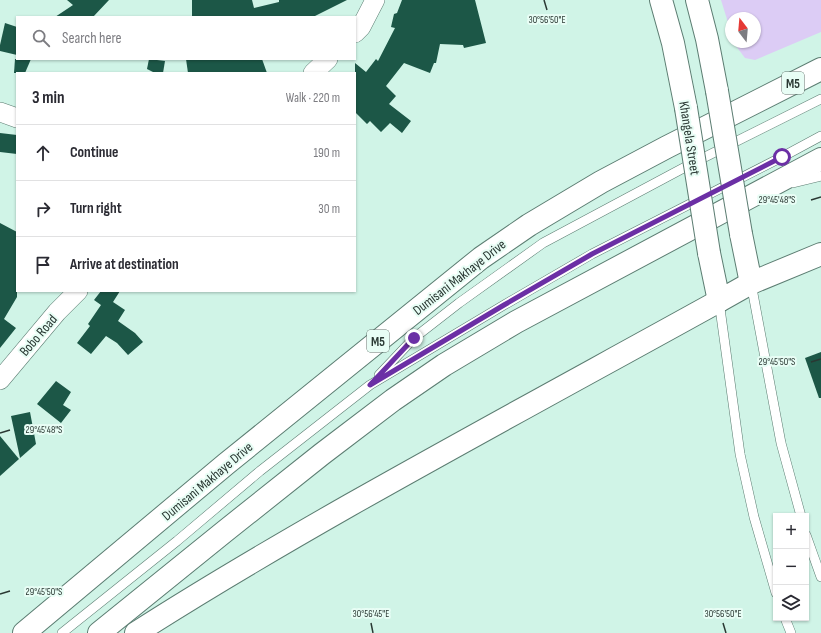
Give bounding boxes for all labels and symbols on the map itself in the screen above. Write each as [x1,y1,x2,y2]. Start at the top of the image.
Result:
north arrow [725,12,761,48]
text: 30°56'50"E [528,14,566,26]
road number: M5 [782,72,804,94]
street label: Khangela Street [675,100,704,176]
route start [773,148,791,166]
text: 29°45'48"S [759,194,795,206]
street label: Dumisani Makhaye Drive [409,236,509,319]
street label: Bobo Road [16,311,61,359]
route end [405,329,423,347]
road number: M5 [367,330,389,352]
text: 29°45'50"S [759,356,795,368]
text: 29°45'48"S [26,424,62,436]
street label: Dumisani Makhaye Drive [158,438,256,524]
text: 29°45'50"S [26,586,62,598]
text: 30°56'45"E [353,608,389,620]
text: 30°56'50"E [704,608,742,620]

